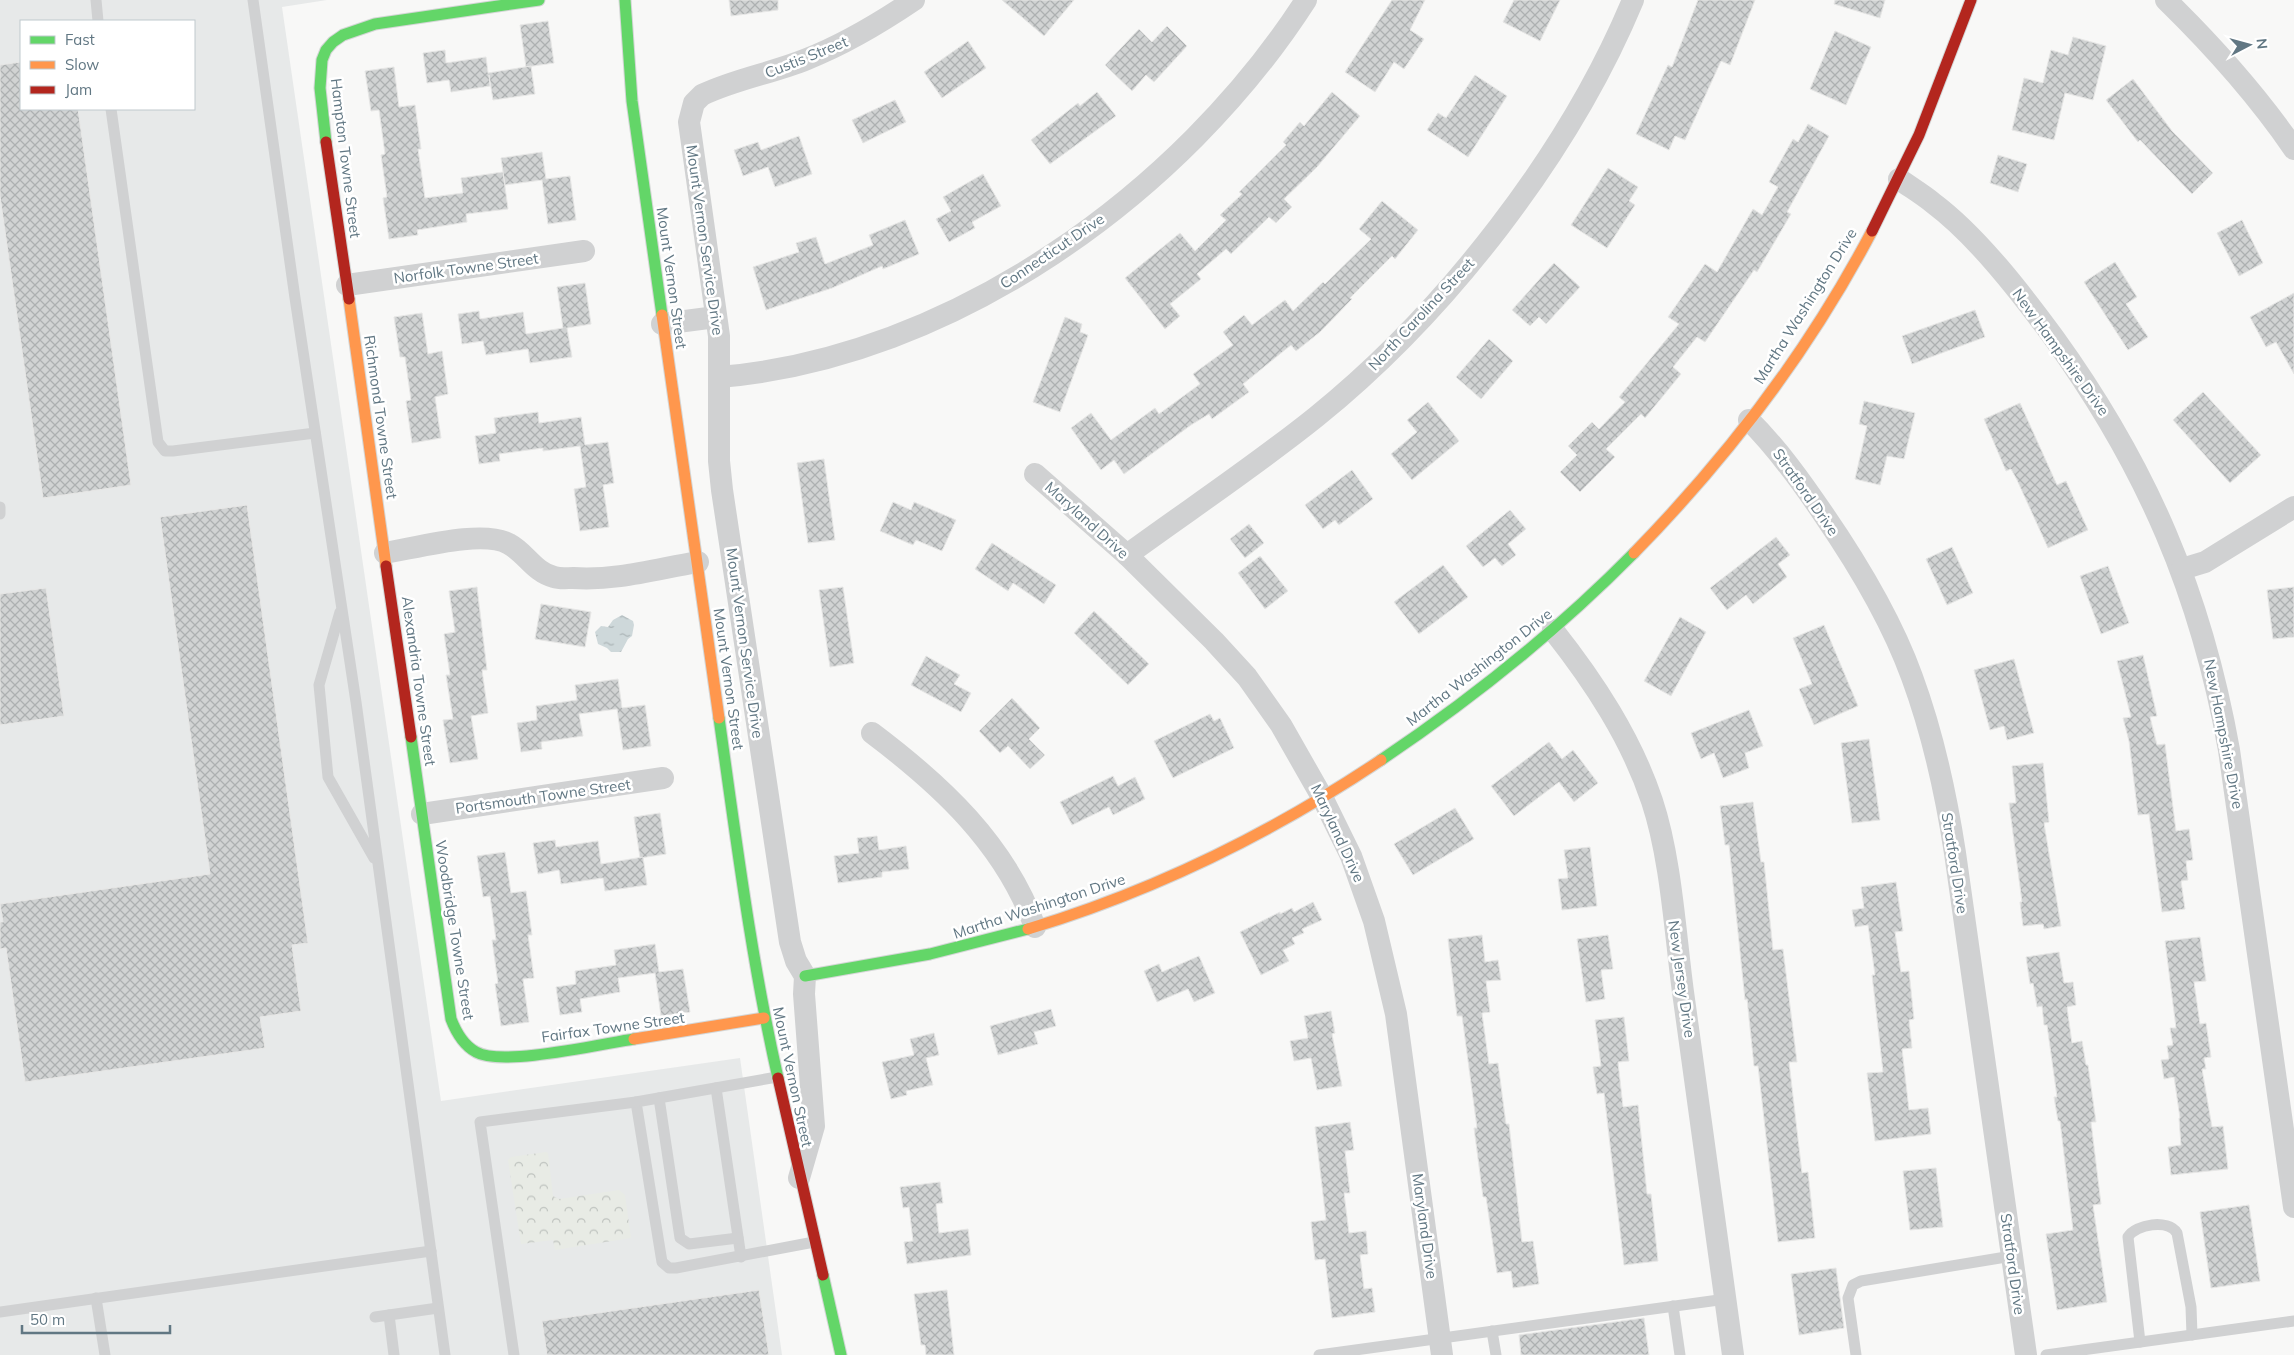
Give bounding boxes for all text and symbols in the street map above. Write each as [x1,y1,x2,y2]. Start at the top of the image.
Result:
legend [20,20,195,110]
north arrow [2224,20,2274,70]
text: Fast [65,30,95,49]
street label: Custis Street [762,32,850,82]
text: N [2252,37,2271,50]
text: Slow [65,55,99,74]
street label: Hampton Towne Street [327,77,365,239]
text: Jam [65,80,92,99]
street label: Mount Vernon Service Drive [682,144,728,336]
street label: Mount Vernon Street [653,206,691,350]
street label: Connecticut Drive [996,209,1108,293]
street label: Martha Washington Drive [1749,225,1861,387]
street label: Norfolk Towne Street [392,248,540,288]
street label: North Carolina Street [1364,254,1478,374]
street label: New Hampshire Drive [2009,285,2113,419]
street label: Richmond Towne Street [360,334,402,500]
street label: Stratford Drive [1769,445,1843,539]
street label: Maryland Drive [1041,477,1133,563]
street label: Mount Vernon Service Drive [722,547,768,739]
street label: Alexandria Towne Street [398,595,440,767]
street label: Martha Washington Drive [1402,604,1556,730]
street label: Mount Vernon Street [710,607,748,751]
street label: New Hampshire Drive [2200,657,2248,811]
street label: Portsmouth Towne Street [454,774,632,818]
street label: Maryland Drive [1307,781,1369,885]
street label: Stratford Drive [1938,811,1972,915]
street label: Woodbridge Towne Street [431,839,479,1021]
street label: Martha Washington Drive [951,869,1127,943]
street label: New Jersey Drive [1664,919,1700,1039]
street label: Mount Vernon Street [769,1005,817,1149]
street label: Fairfax Towne Street [540,1008,686,1046]
street label: Maryland Drive [1408,1172,1442,1280]
street label: Stratford Drive [1996,1212,2030,1316]
scale bar [22,1302,170,1334]
text: 50 m [30,1310,65,1329]

